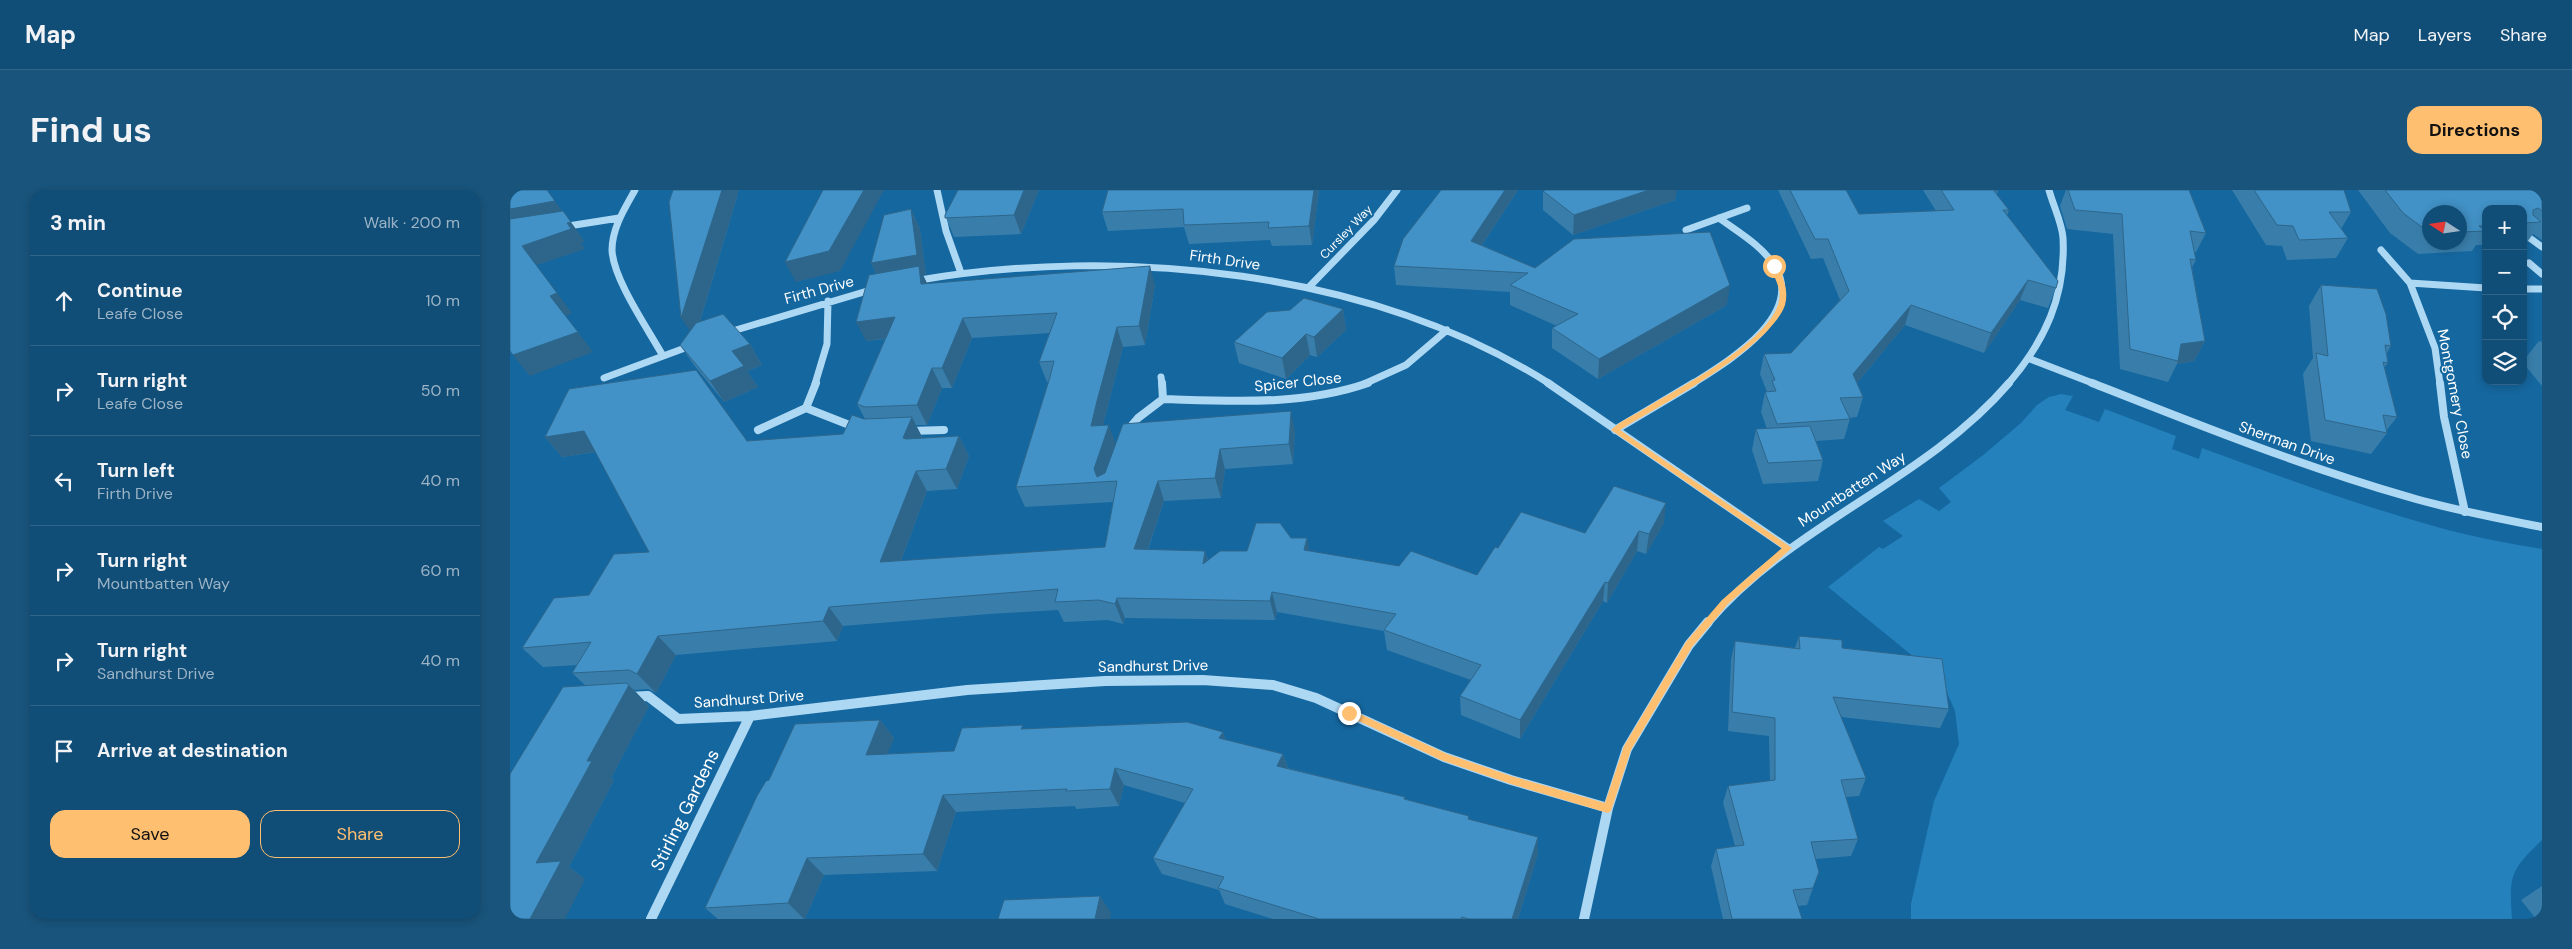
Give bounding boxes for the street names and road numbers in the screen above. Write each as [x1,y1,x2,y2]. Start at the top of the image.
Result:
street label: Cursley Way [1316,201,1376,262]
street label: Firth Drive [1188,245,1262,275]
street label: Firth Drive [782,271,856,309]
street label: Montgomery Close [2433,327,2477,461]
street label: Spicer Close [1253,367,1343,397]
street label: Sherman Drive [2236,416,2338,470]
street label: Mountbatten Way [1794,446,1910,531]
street label: Sandhurst Drive [1098,655,1208,677]
street label: Sandhurst Drive [693,685,805,713]
street label: Stirling Gardens [645,745,725,875]

